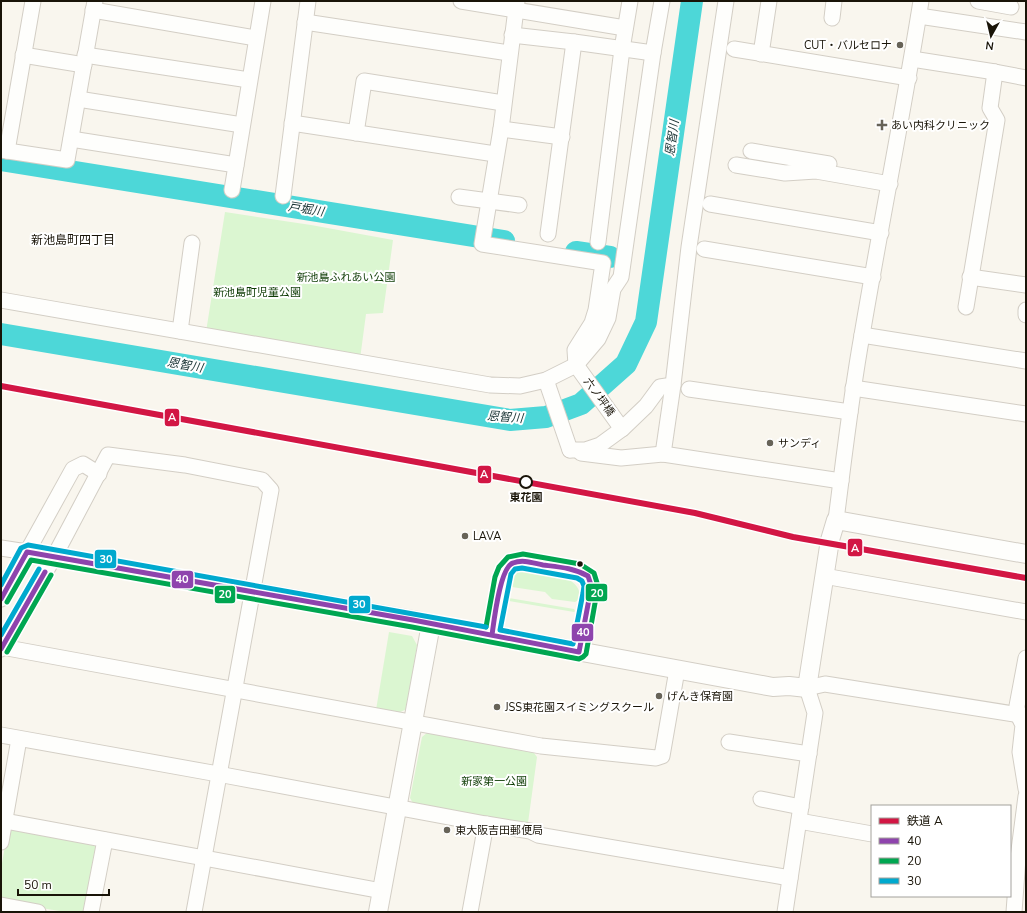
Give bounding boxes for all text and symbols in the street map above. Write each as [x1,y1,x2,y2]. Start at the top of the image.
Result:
north arrow [971,16,1011,56]
text: N [985,37,995,53]
place label: CUT・バルセロナ [804,38,892,53]
marker: CUT・バルセロナ [895,40,905,50]
water label: 恩智川 [662,117,683,157]
place label: あい内科クリニック [891,118,990,133]
marker: あい内科クリニック [876,119,888,131]
water label: 戸堀川 [287,198,327,220]
district label: 新池島町四丁目 [31,232,115,248]
park label: 新池島ふれあい公園 [297,270,396,285]
park label: 新池島町児童公園 [213,285,301,300]
water label: 恩智川 [166,354,206,376]
street label: 六ノ坪橋 [580,375,618,419]
line badge: A [164,408,180,427]
water label: 恩智川 [486,408,526,426]
text: A [168,410,177,425]
place label: サンディ [778,436,821,451]
marker: サンディ [765,438,775,448]
line badge: A [477,465,492,484]
text: A [480,467,489,482]
marker: 東花園 [519,475,533,489]
place label: 東花園 [510,490,543,505]
place label: LAVA [473,529,501,544]
marker: LAVA [460,531,470,541]
line badge: A [847,538,863,557]
text: A [851,541,860,556]
line badge: 30 [94,549,117,569]
text: 30 [99,552,113,567]
unlabelled marker [575,559,585,569]
line badge: 40 [171,570,194,589]
text: 40 [175,572,189,587]
line badge: 20 [585,583,608,602]
line badge: 20 [214,585,236,604]
text: 20 [590,586,604,601]
text: 20 [218,587,232,602]
line badge: 30 [348,595,371,614]
text: 30 [352,597,366,612]
line badge: 40 [571,623,594,642]
text: 40 [576,625,590,640]
place label: げんき保育園 [667,689,733,704]
marker: げんき保育園 [654,691,664,701]
place label: JSS東花園スイミングスクール [504,700,654,715]
marker: JSS東花園スイミングスクール [492,702,502,712]
park label: 新家第一公園 [461,774,527,789]
legend [871,805,1011,897]
text: 鉄道 A [907,813,943,829]
place label: 東大阪吉田郵便局 [455,823,543,838]
marker: 東大阪吉田郵便局 [442,825,452,835]
text: 40 [907,833,921,849]
text: 20 [907,853,921,869]
scale bar [18,871,109,897]
text: 30 [907,873,921,889]
text: 50 m [24,877,52,893]

